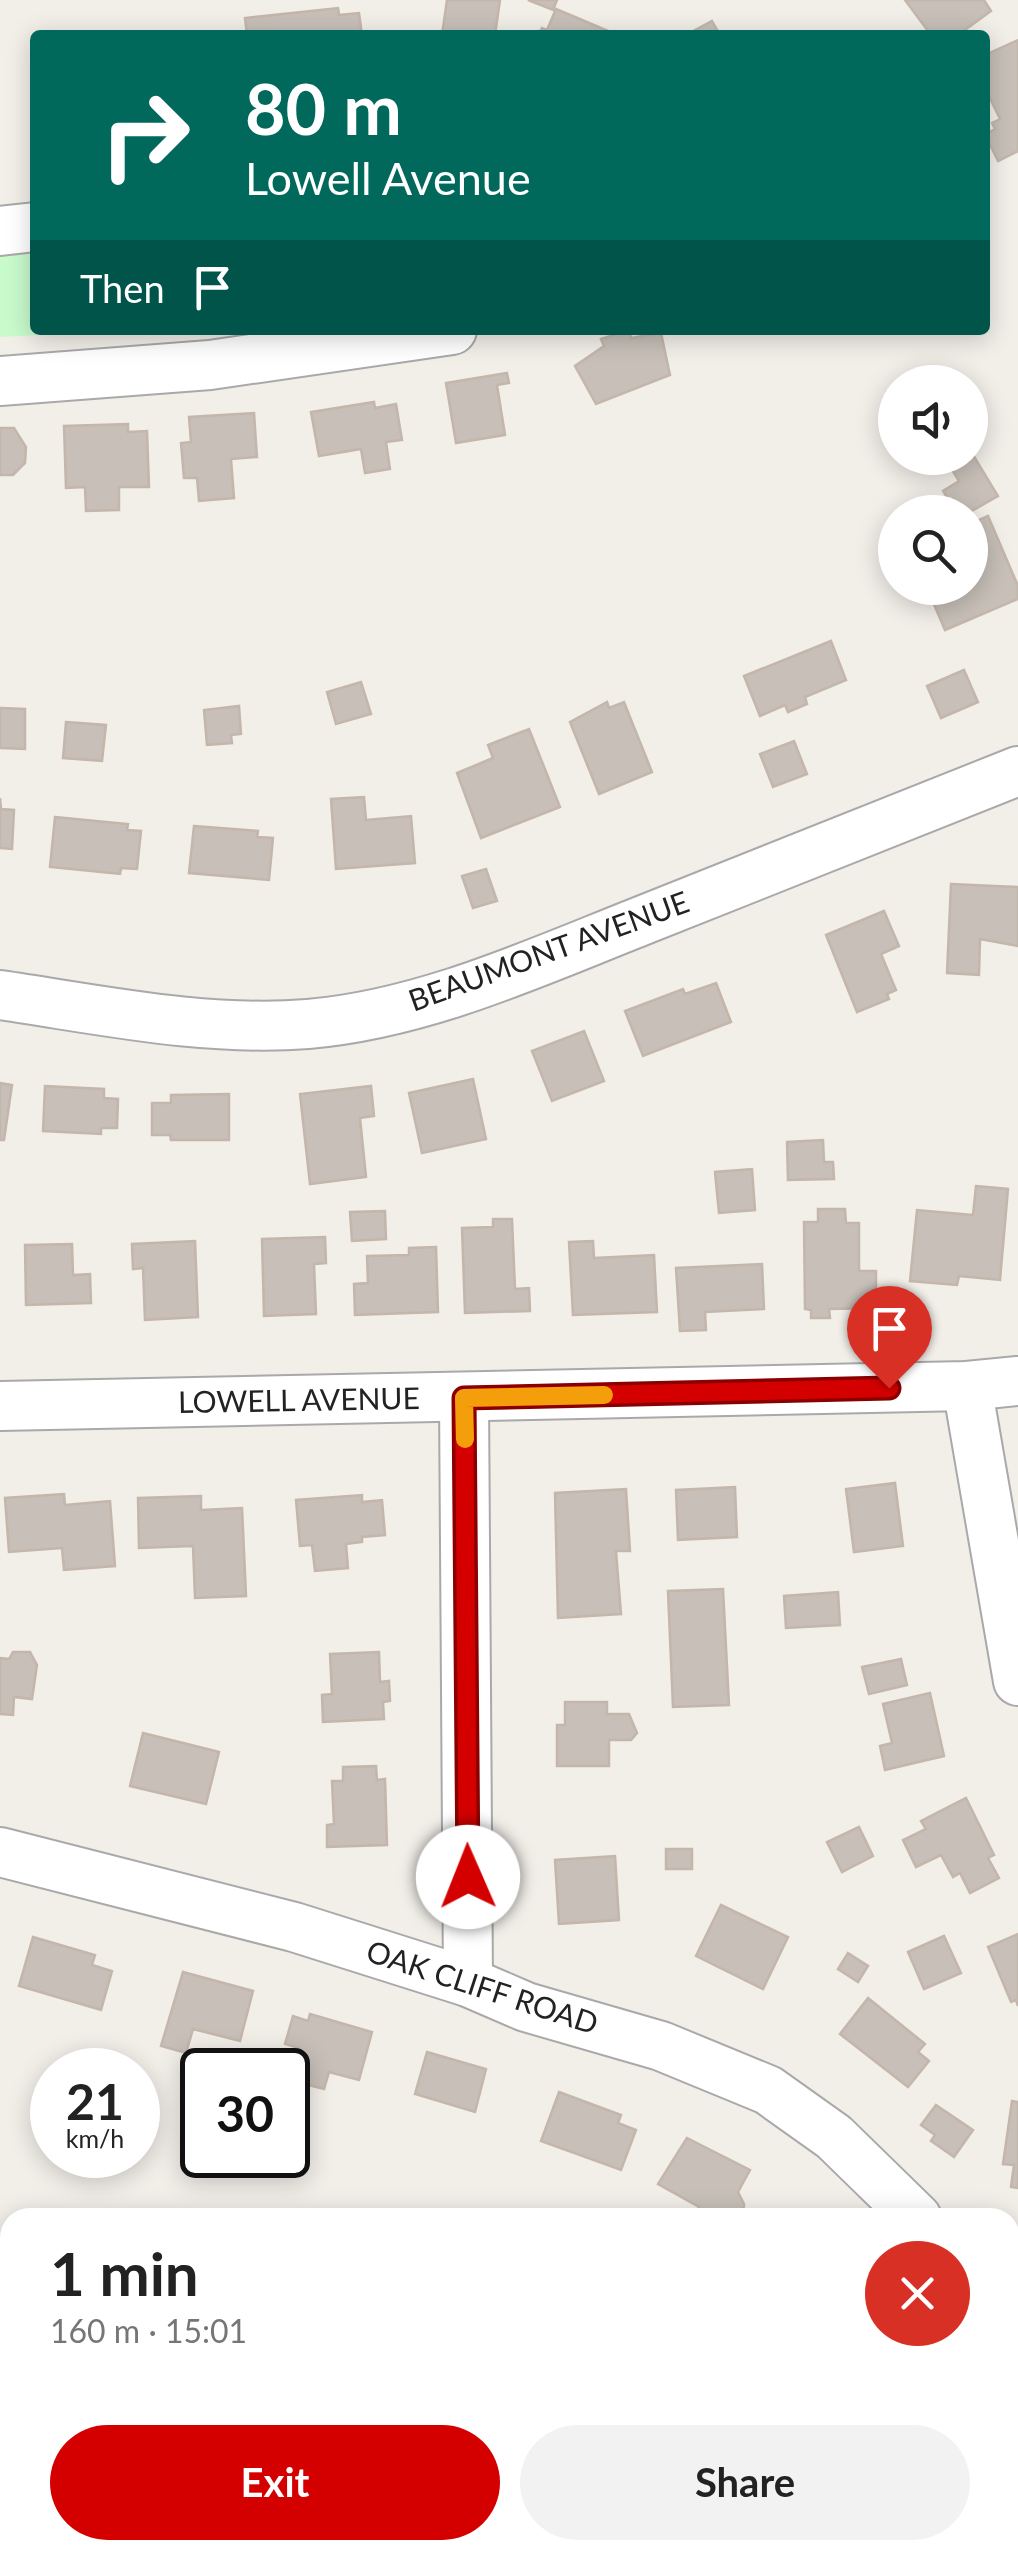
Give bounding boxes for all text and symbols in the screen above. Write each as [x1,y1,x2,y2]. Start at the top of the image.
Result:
text: 80 m [245,66,402,150]
icon: right [80,70,210,200]
text: Lowell Avenue [245,151,531,205]
icon: arrive [185,260,240,315]
text: Then [80,265,165,311]
map controls [878,365,988,605]
button: sound [878,365,988,475]
button: search [878,495,988,605]
street label: BEAUMONT AVENUE [403,883,693,1018]
pin [847,1286,932,1389]
icon: arrive [862,1301,917,1356]
street label: LOWELL AVENUE [178,1379,420,1419]
position arrow [416,1825,520,1929]
street label: OAK CLIFF ROAD [362,1932,603,2040]
speed limit sign: 30 [180,2048,310,2178]
text: 21 [66,2071,124,2131]
text: km/h [66,2123,124,2153]
text: 1 min [50,2237,199,2309]
button: close [865,2241,970,2346]
text: 160 m · 15:01 [50,2311,247,2350]
button: Exit [50,2425,500,2540]
button: Share [520,2425,970,2540]

